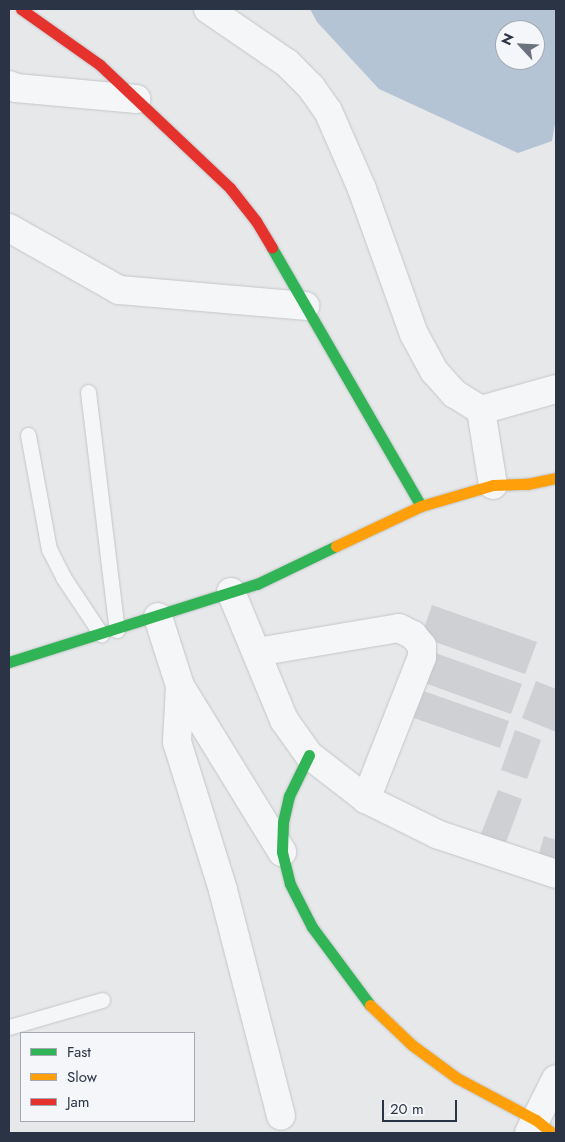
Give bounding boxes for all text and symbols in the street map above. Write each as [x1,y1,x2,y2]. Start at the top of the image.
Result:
north arrow [495,20,545,70]
text: N [496,30,519,48]
legend [20,1032,195,1122]
text: Fast [67,1041,91,1063]
text: Slow [67,1066,97,1088]
scale bar [385,1090,460,1122]
text: Jam [67,1091,90,1113]
text: 20 m [390,1098,424,1120]

